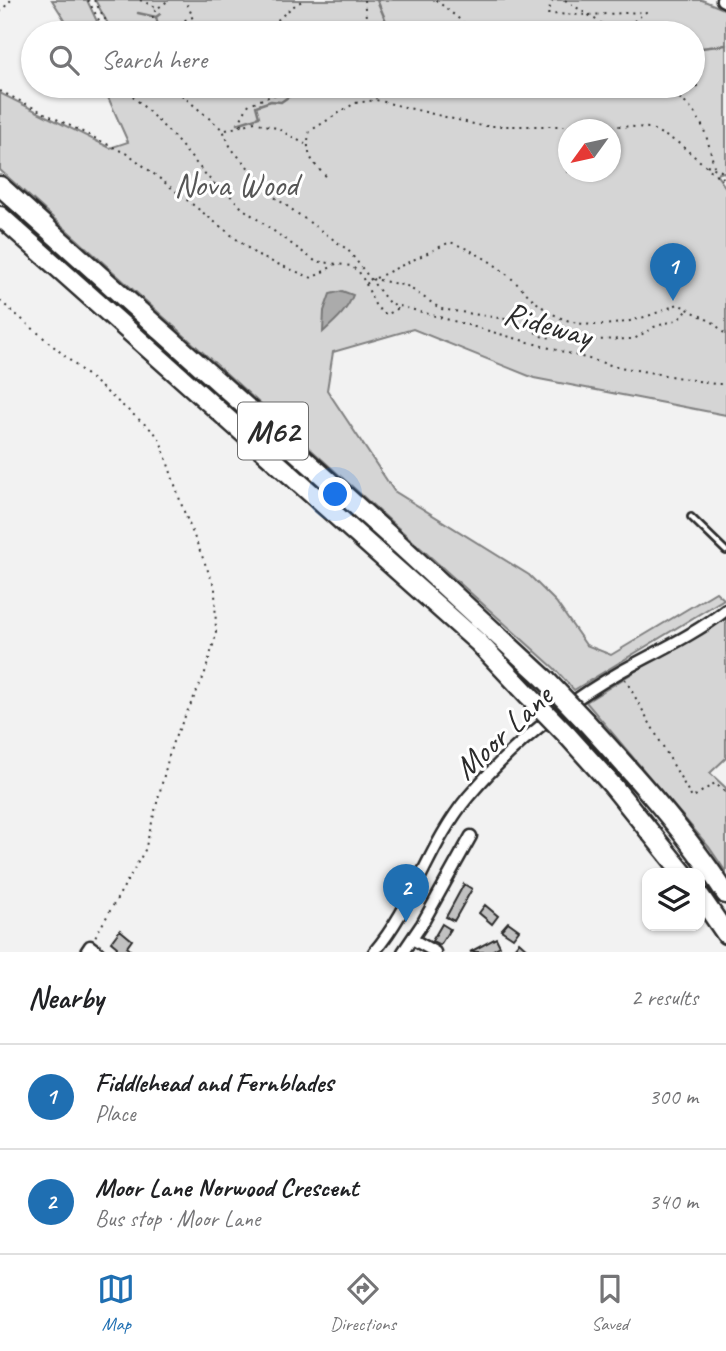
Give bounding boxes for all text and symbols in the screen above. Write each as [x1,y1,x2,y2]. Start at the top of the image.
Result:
search box [21,21,705,98]
icon: search [45,41,83,79]
text: Search here [101,43,207,76]
north arrow [558,119,621,182]
park label: Nova Wood [174,164,303,206]
pin: 1 [650,243,696,301]
street label: Rideway [499,291,599,357]
road number: M62 [238,402,308,460]
your location [318,477,352,511]
street label: Moor Lane [445,674,563,788]
pin: 2 [383,864,429,922]
map controls [642,868,705,931]
button: layers [642,868,705,931]
text: Nearby [28,979,104,1017]
text: 2 results [631,983,698,1012]
text: Fiddlehead and Fernblades [95,1066,333,1099]
text: 1 [46,1082,56,1111]
text: 300 m [649,1082,698,1111]
text: Place [95,1099,135,1128]
text: Moor Lane Norwood Crescent [95,1171,358,1204]
text: 2 [46,1187,56,1216]
text: 340 m [649,1187,698,1216]
text: Bus stop · Moor Lane [95,1204,260,1233]
tab: Map [97,1270,135,1336]
tab: Directions [330,1270,396,1336]
tab: Saved [591,1270,629,1336]

